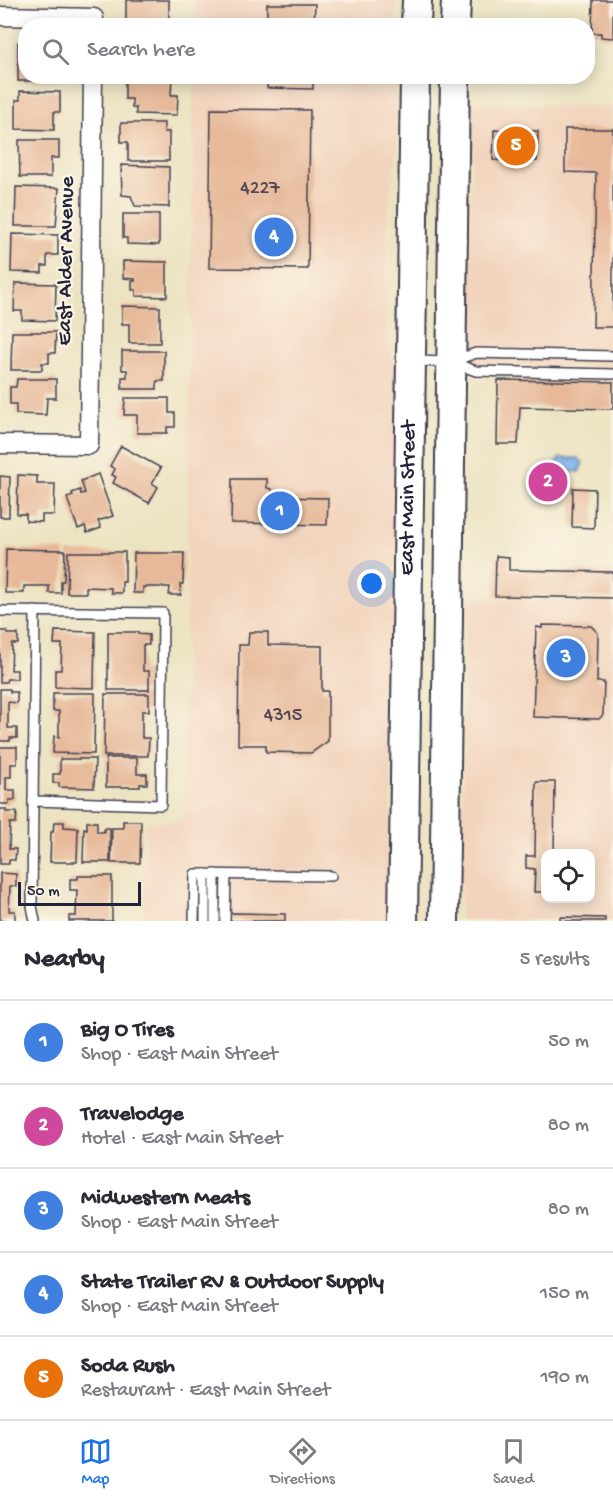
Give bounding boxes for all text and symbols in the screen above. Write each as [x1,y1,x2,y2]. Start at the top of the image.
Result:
search box [18,18,595,84]
icon: search [39,35,72,68]
text: Search here [87,38,195,64]
pin: 5 [496,124,536,168]
street label: East Alder Avenue [53,175,81,346]
house number: 4227 [240,178,280,201]
pin: 4 [254,214,294,260]
street label: East Main Street [395,418,423,576]
pin: 2 [528,460,568,504]
pin: 1 [260,488,300,534]
your location [357,569,386,598]
pin: 3 [546,636,586,680]
house number: 4315 [264,705,302,728]
map controls [541,849,595,903]
button: locate [541,849,595,903]
scale bar [18,879,141,906]
text: 50 m [27,883,60,902]
text: Nearby [24,945,105,976]
text: 5 results [520,949,589,972]
text: Big O Tires [81,1018,174,1044]
text: 1 [39,1031,48,1054]
text: 50 m [548,1031,589,1054]
text: Shop · East Main Street [81,1044,278,1067]
text: Travelodge [81,1102,184,1128]
text: 2 [39,1115,48,1138]
text: 80 m [548,1115,589,1138]
text: Hotel · East Main Street [81,1128,282,1151]
text: Midwestern Meats [81,1186,250,1212]
text: 3 [38,1199,49,1222]
text: 80 m [548,1199,589,1222]
text: Shop · East Main Street [81,1212,278,1235]
text: State Trailer RV & Outdoor Supply [81,1270,384,1296]
text: 4 [39,1283,48,1306]
text: 150 m [540,1283,589,1306]
text: Shop · East Main Street [81,1296,278,1319]
text: Soda Rush [81,1354,175,1380]
text: 5 [38,1367,49,1390]
text: 190 m [541,1367,589,1390]
text: Restaurant · East Main Street [81,1380,330,1403]
tab: Map [79,1435,112,1490]
tab: Directions [270,1435,335,1490]
tab: Saved [493,1435,534,1490]

